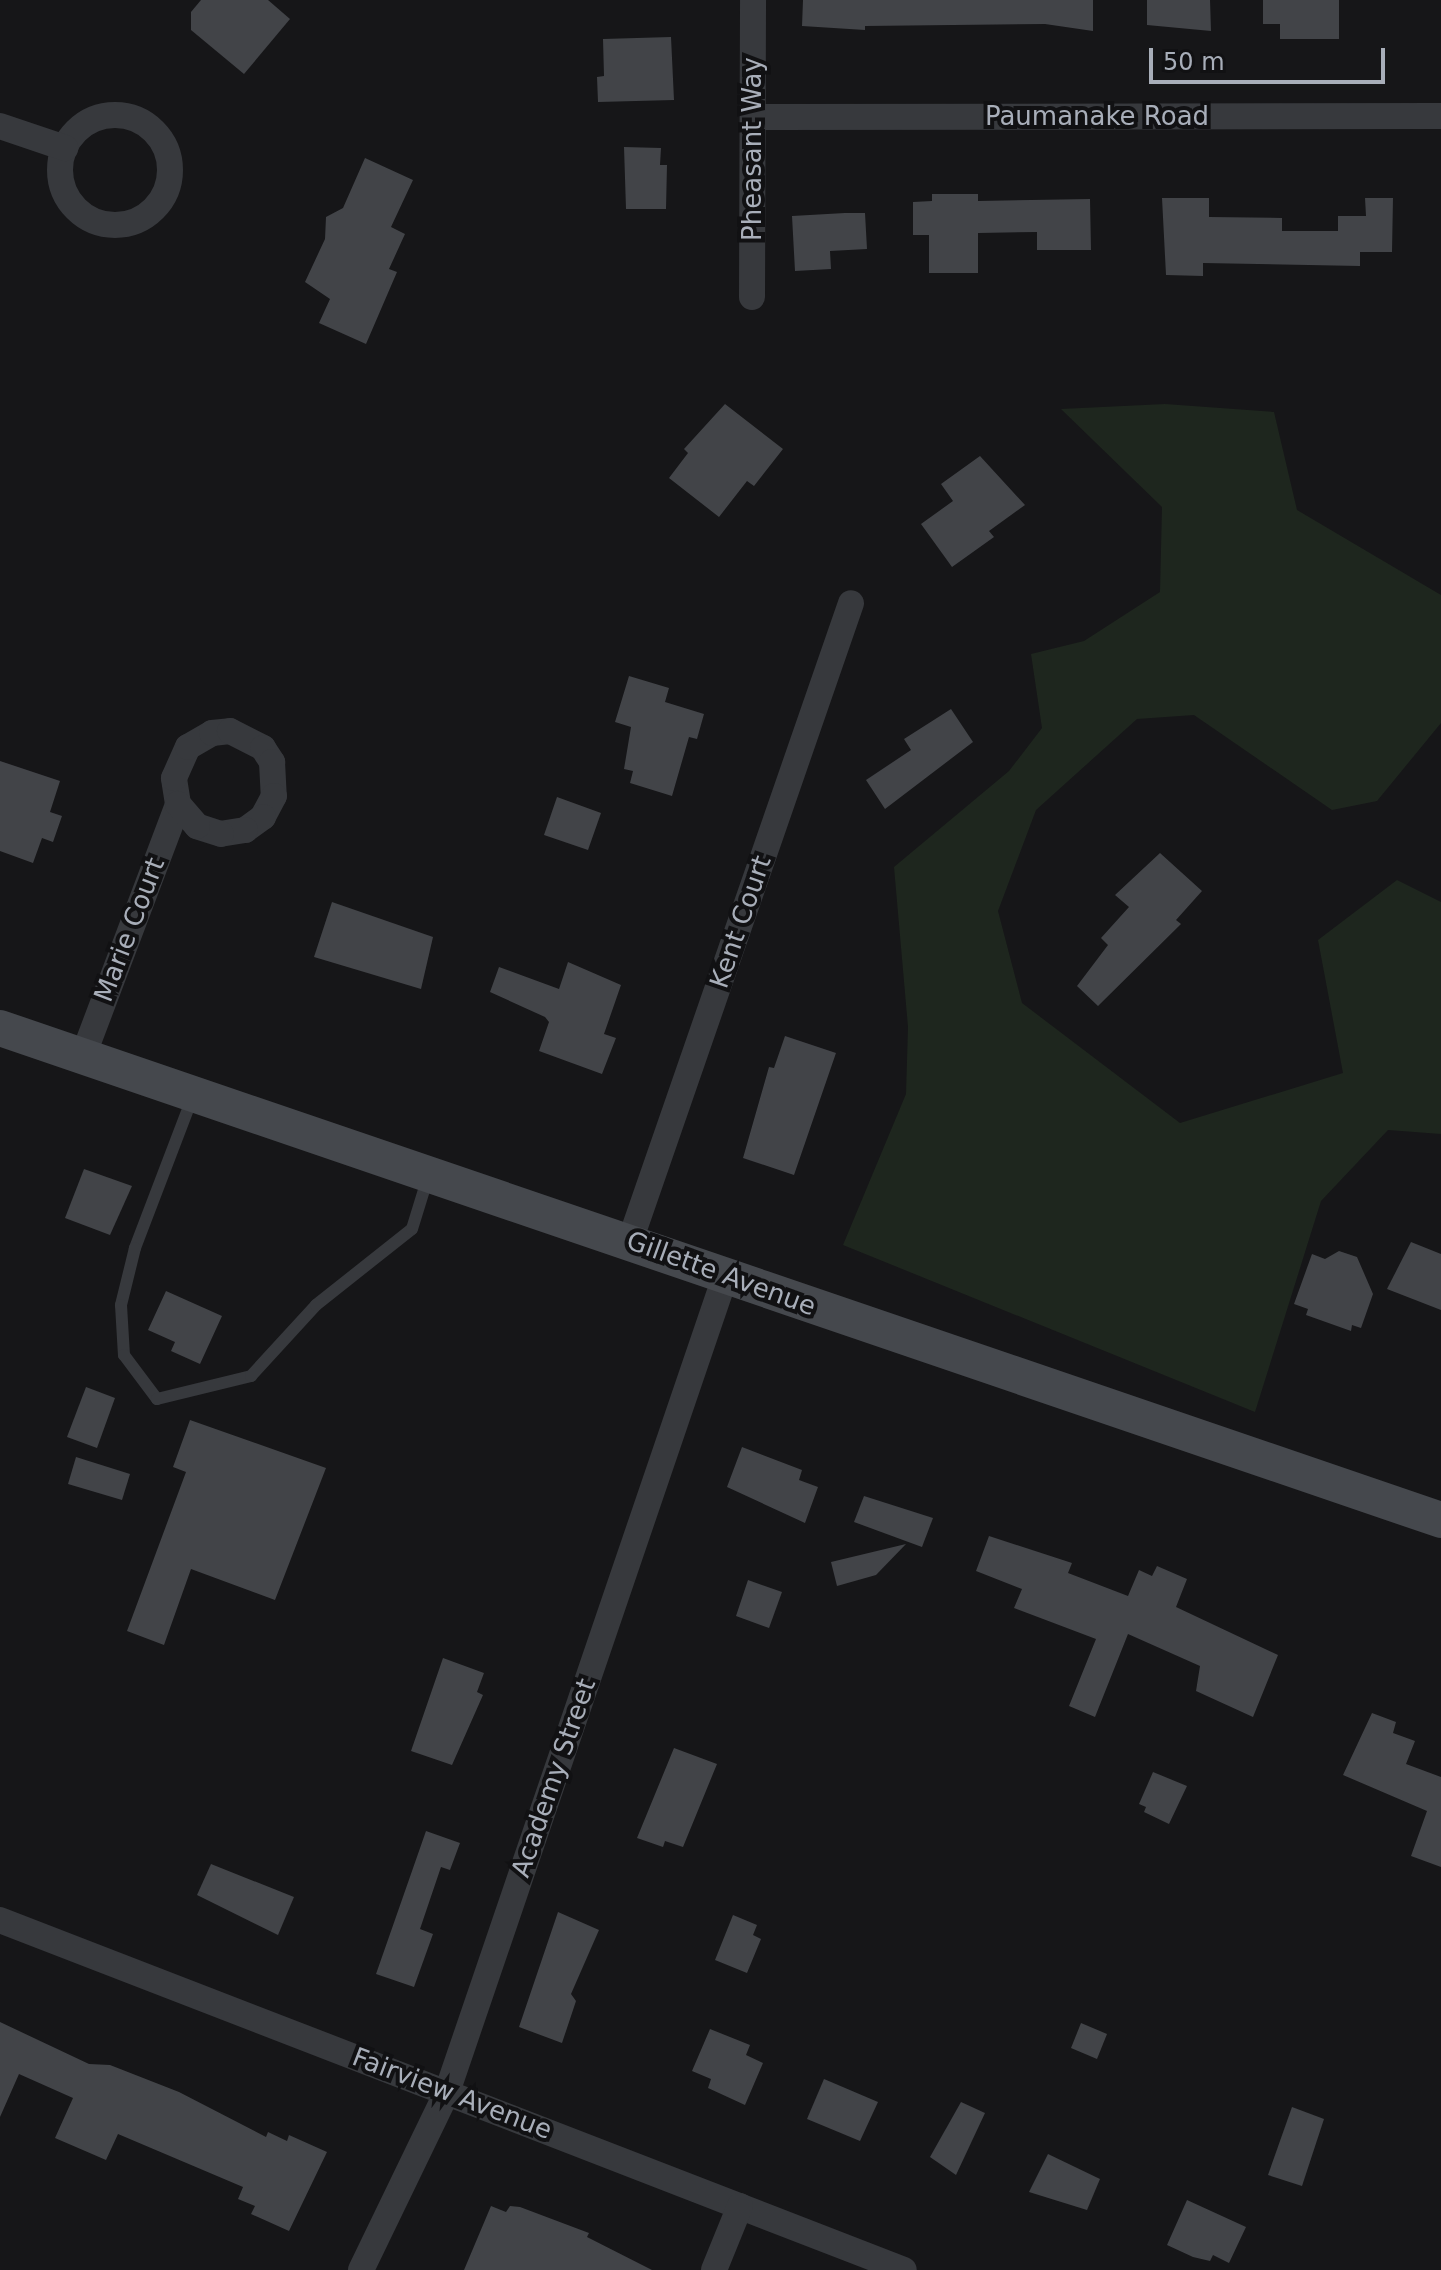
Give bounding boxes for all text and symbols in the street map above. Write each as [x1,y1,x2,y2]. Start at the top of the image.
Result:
scale bar [1153,32,1389,82]
text: 50 m [1163,48,1225,76]
street label: Pheasant Way [737,57,769,241]
street label: Paumanake Road [985,101,1209,133]
street label: Kent Court [704,852,778,992]
street label: Marie Court [88,853,172,1007]
street label: Gillette Avenue [622,1225,820,1323]
street label: Academy Street [505,1675,603,1881]
street label: Fairview Avenue [348,2042,556,2146]

